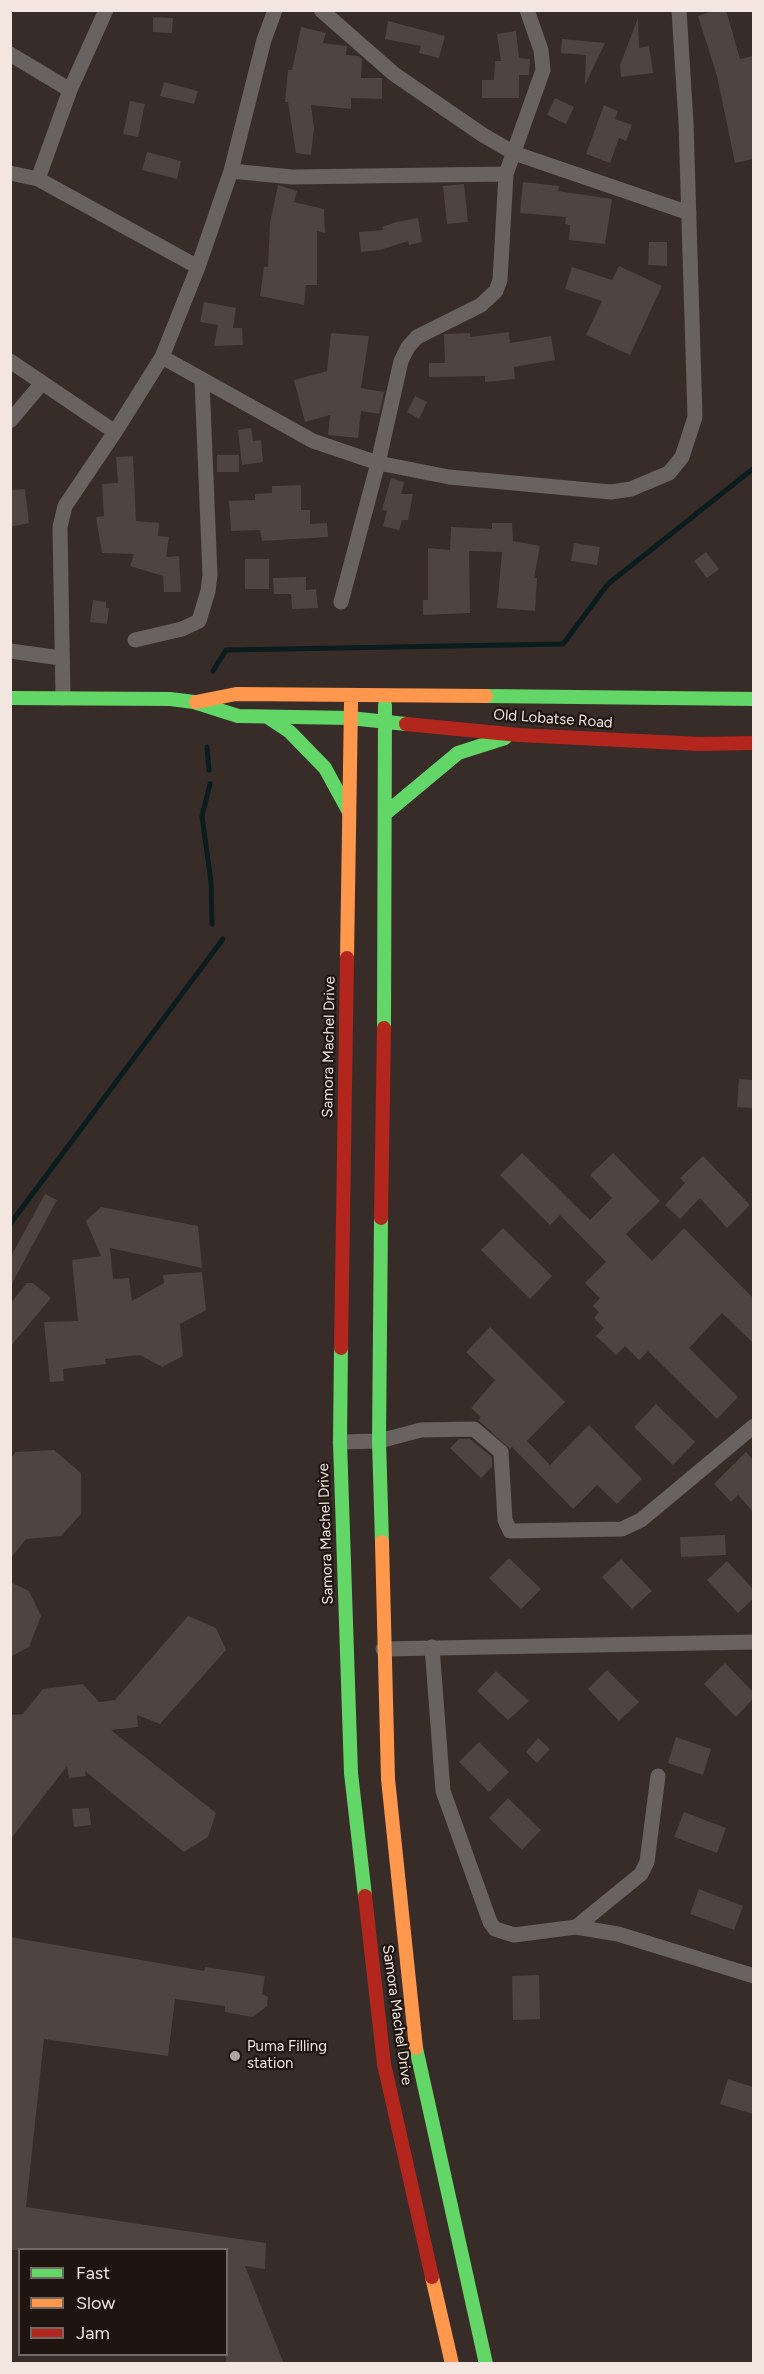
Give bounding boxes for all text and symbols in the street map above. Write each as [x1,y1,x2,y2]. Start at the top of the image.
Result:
street label: Old Lobatse Road [493,706,613,732]
street label: Samora Machel Drive [319,976,339,1118]
street label: Samora Machel Drive [315,1463,337,1605]
street label: Samora Machel Drive [378,1944,416,2086]
place label: Puma Filling station [247,2038,327,2073]
marker: Puma Filling station [228,2049,242,2063]
legend [18,2248,228,2356]
text: Fast [76,2262,110,2284]
text: Slow [76,2292,115,2314]
text: Jam [76,2322,110,2344]

